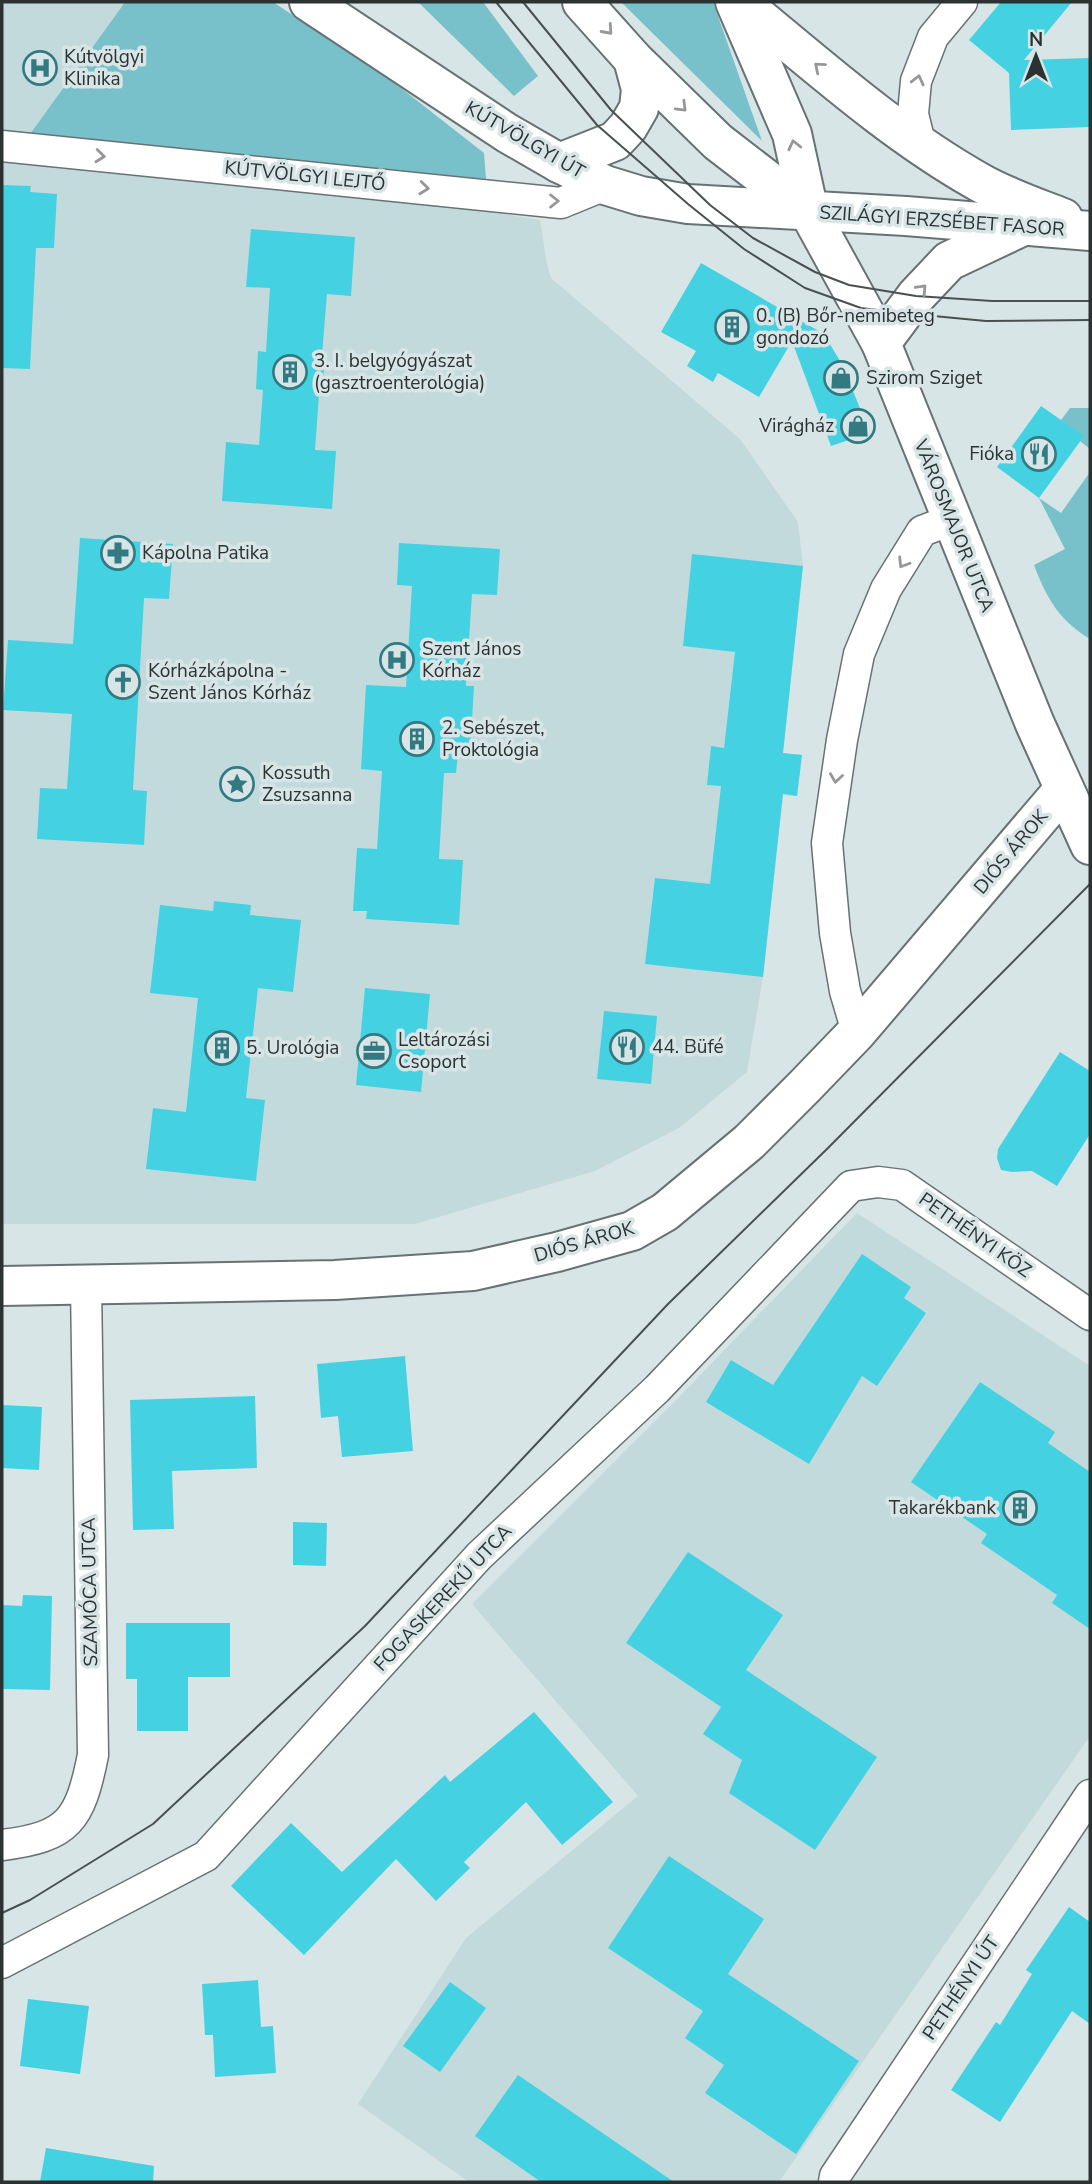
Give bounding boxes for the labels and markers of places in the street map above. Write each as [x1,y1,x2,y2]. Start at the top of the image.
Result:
place label: Kútvölgyi Klinika [64,44,144,92]
hospital icon: Kútvölgyi Klinika [21,49,59,87]
place label: 0. (B) Bőr-nemibeteg gondozó [756,303,935,351]
building icon: 0. (B) Bőr-nemibeteg gondozó [713,308,751,346]
place label: 3. I. belgyógyászat (gasztroenterológia) [314,348,485,396]
building icon: 3. I. belgyógyászat (gasztroenterológia) [271,353,309,391]
shop icon: Szirom Sziget [822,359,860,397]
place label: Szirom Sziget [866,365,982,391]
shop icon: Virágház [839,407,877,445]
place label: Virágház [758,413,834,439]
restaurant icon: Fióka [1020,435,1058,473]
place label: Fióka [969,441,1014,467]
pharmacy icon: Kápolna Patika [99,534,137,572]
place label: Kápolna Patika [142,540,269,566]
place label: Szent János Kórház [422,636,521,684]
hospital icon: Szent János Kórház [378,641,416,679]
place label: Kórházkápolna - Szent János Kórház [148,658,311,706]
church icon: Kórházkápolna - Szent János Kórház [104,663,142,701]
place label: 2. Sebészet, Proktológia [442,715,545,763]
building icon: 2. Sebészet, Proktológia [398,720,436,758]
place label: Kossuth Zsuzsanna [262,760,352,808]
place icon: Kossuth Zsuzsanna [218,765,256,803]
place label: Leltározási Csoport [398,1027,490,1075]
restaurant icon: 44. Büfé [608,1028,646,1066]
building icon: 5. Urológia [203,1029,241,1067]
office icon: Leltározási Csoport [355,1032,393,1070]
place label: 44. Büfé [652,1034,724,1060]
place label: 5. Urológia [246,1035,339,1061]
building icon: Takarékbank [1001,1489,1039,1527]
place label: Takarékbank [889,1495,996,1521]

